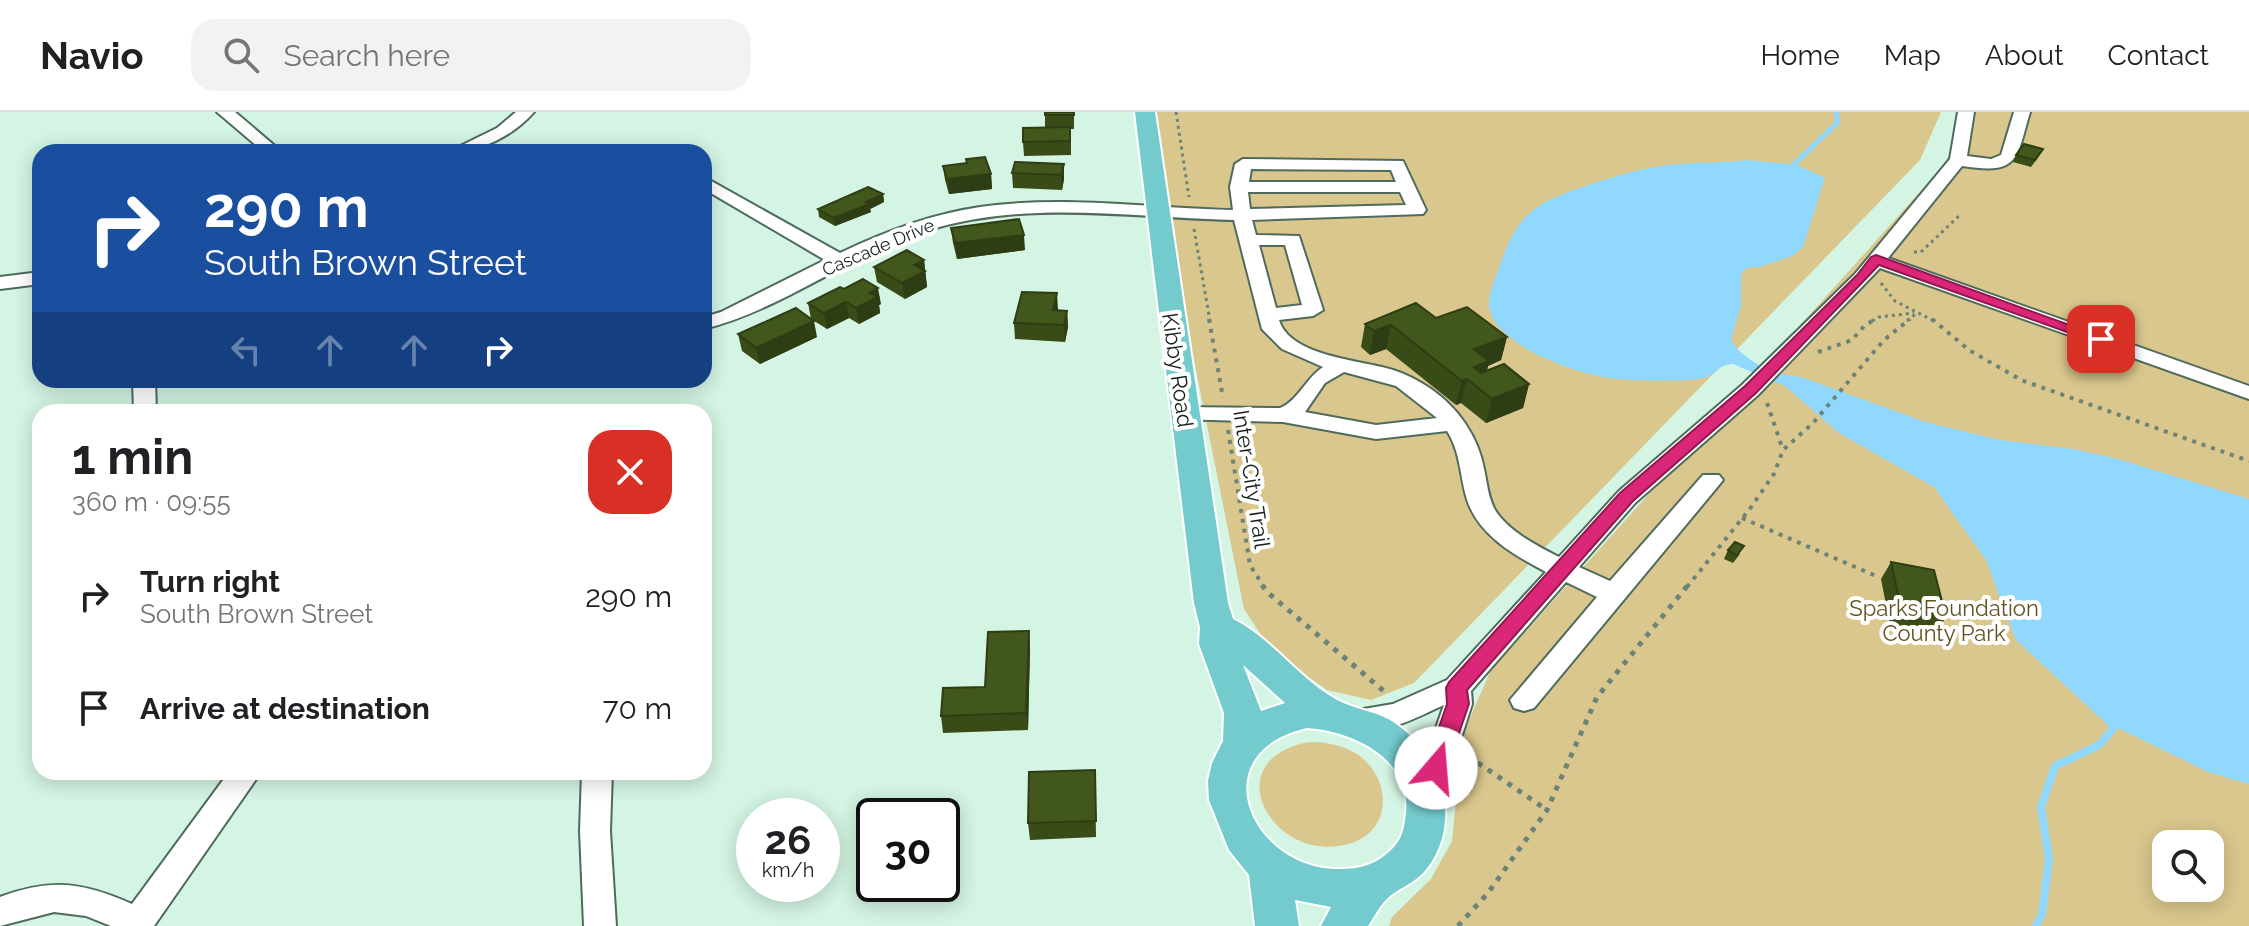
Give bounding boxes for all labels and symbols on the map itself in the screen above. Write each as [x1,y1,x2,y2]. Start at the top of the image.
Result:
street label: Cascade Drive [819,214,938,280]
pin [2067,305,2135,373]
street label: Kibby Road [1157,311,1199,429]
street label: Inter-City Trail [1228,408,1276,550]
park label: Sparks Foundation County Park [1849,595,2039,646]
position arrow [1394,726,1478,810]
speed limit sign: 30 [856,798,960,902]

